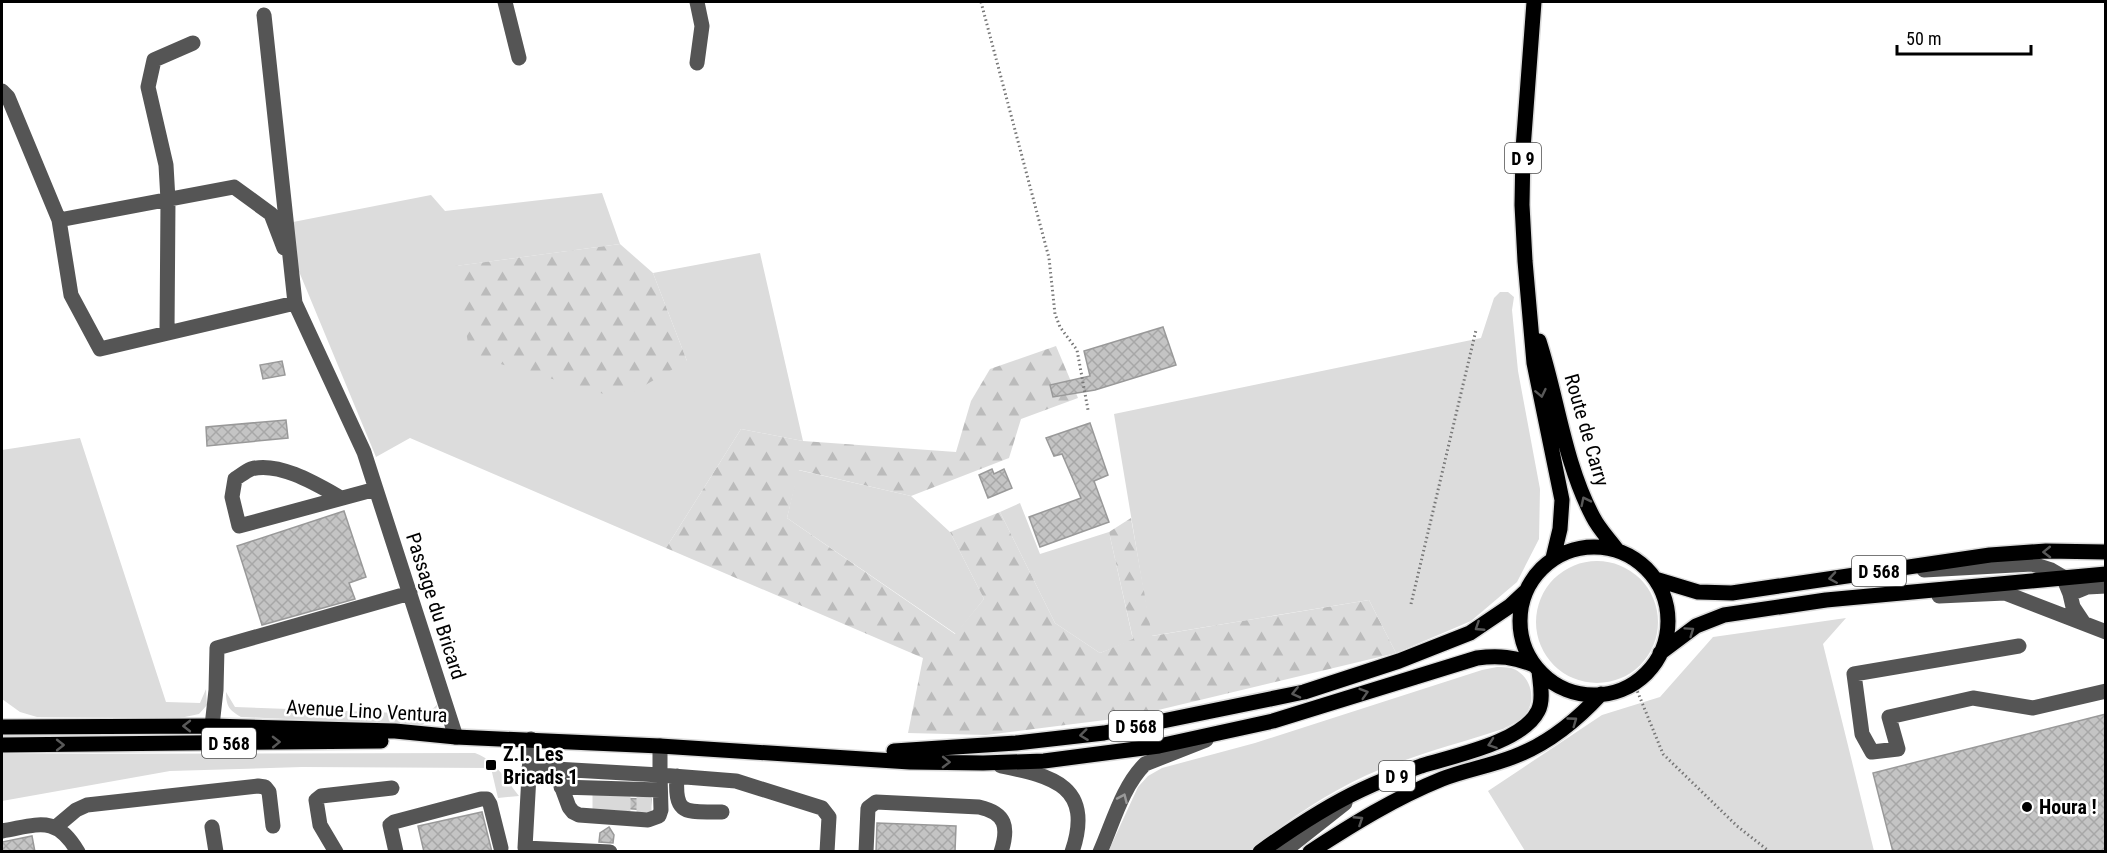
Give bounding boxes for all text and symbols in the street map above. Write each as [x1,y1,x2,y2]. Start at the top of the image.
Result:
scale bar [1897,18,2030,56]
text: 50 m [1906,28,1941,49]
road number: D 9 [1505,143,1541,173]
street label: Route de Carry [1560,371,1614,489]
one-way arrow [1534,387,1547,397]
one-way arrow [1581,497,1593,508]
street label: Passage du Bricard [401,530,471,682]
one-way arrow [2043,545,2052,558]
road number: D 568 [1852,556,1906,586]
one-way arrow [1828,571,1838,584]
one-way arrow [1474,620,1485,631]
one-way arrow [1684,627,1695,638]
one-way arrow [1291,686,1301,699]
one-way arrow [1358,688,1369,700]
street label: Avenue Lino Ventura [286,695,448,727]
road number: D 568 [1109,711,1163,741]
one-way arrow [1566,717,1577,728]
one-way arrow [182,720,191,732]
road number: D 568 [202,728,256,758]
one-way arrow [1079,728,1088,741]
one-way arrow [271,736,280,748]
one-way arrow [1487,736,1497,749]
one-way arrow [55,738,64,751]
place label: Z.I. Les Bricads 1 [503,742,578,789]
one-way arrow [942,756,951,768]
marker: Z.I. Les Bricads 1 [484,758,498,772]
road number: D 9 [1379,761,1415,791]
one-way arrow [1116,793,1128,804]
place label: Houra ! [2039,795,2097,819]
marker: Houra ! [2020,800,2034,814]
one-way arrow [1352,816,1363,827]

